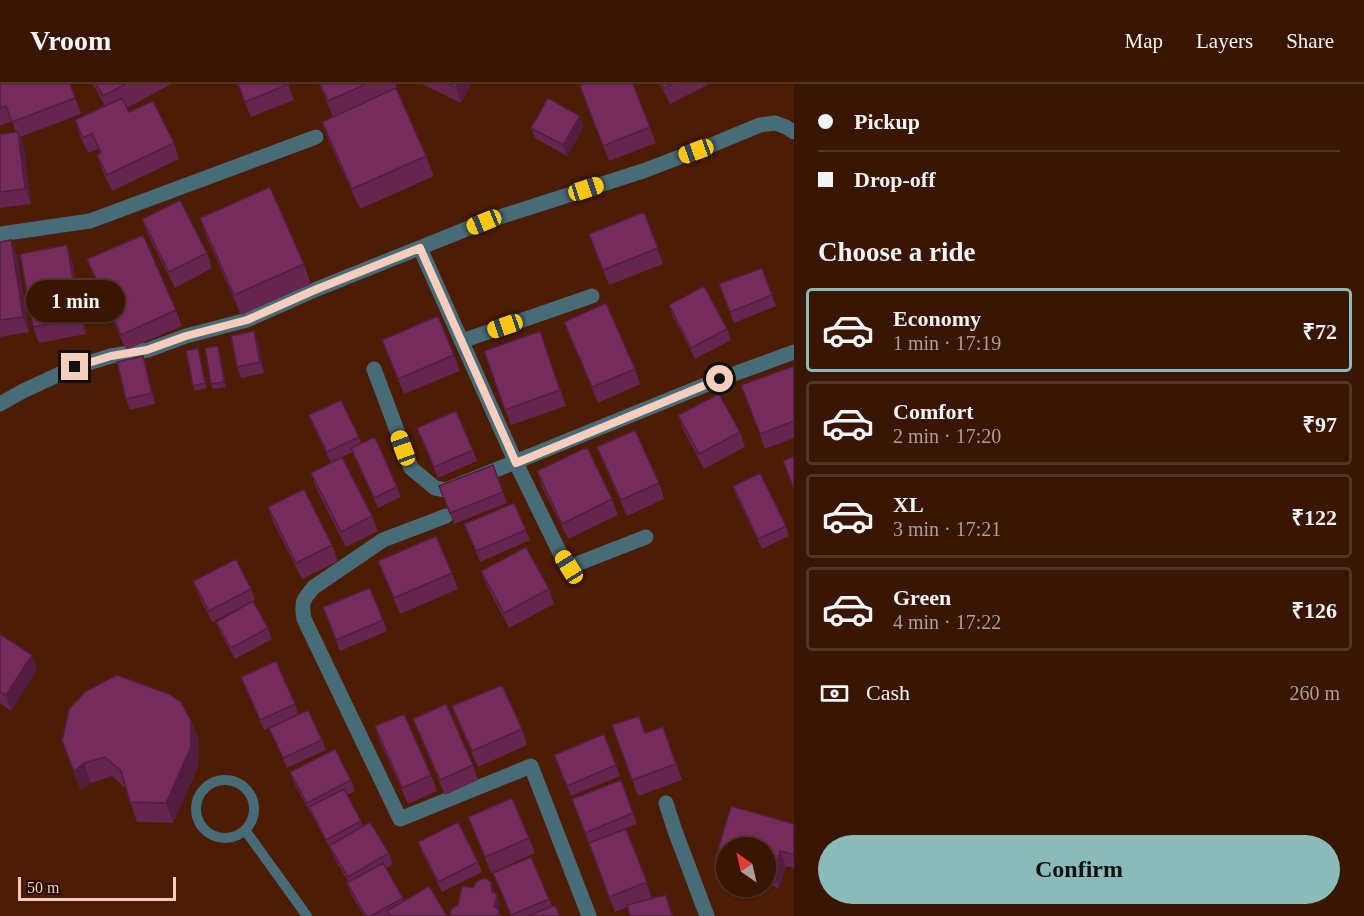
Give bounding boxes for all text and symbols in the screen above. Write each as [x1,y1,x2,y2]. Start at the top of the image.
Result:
text: Vroom [30,25,111,56]
text: Map [1125,29,1163,53]
text: Layers [1196,29,1253,53]
text: Share [1286,29,1334,53]
text: Pickup [854,109,920,134]
car [676,136,716,166]
text: Drop-off [854,167,935,192]
car [566,175,606,203]
car [464,207,504,237]
text: Choose a ride [818,237,976,267]
callout: 1 min [26,280,124,322]
text: 1 min [51,290,100,312]
icon: car [821,303,875,357]
text: Economy [893,306,981,331]
car [485,312,525,340]
text: ₹72 [1302,319,1337,344]
text: 1 min · 17:19 [893,332,1001,354]
route end [61,353,88,380]
route start [706,365,733,392]
icon: car [821,396,875,450]
text: Comfort [893,399,974,424]
text: ₹97 [1302,412,1337,437]
text: 2 min · 17:20 [893,425,1001,447]
car [388,428,418,468]
icon: car [821,489,875,543]
text: XL [893,492,924,517]
text: ₹122 [1291,505,1337,530]
text: 3 min · 17:21 [893,518,1001,540]
car [552,547,586,587]
icon: car [821,582,875,636]
text: Green [893,585,951,610]
text: ₹126 [1291,598,1337,623]
text: 4 min · 17:22 [893,611,1001,633]
icon: cash [818,677,851,710]
text: Cash [866,680,910,705]
text: 260 m [1289,682,1340,704]
button: Confirm [818,835,1340,904]
north arrow [716,837,776,897]
map controls [716,837,776,897]
scale bar [18,874,176,902]
text: 50 m [27,879,59,896]

